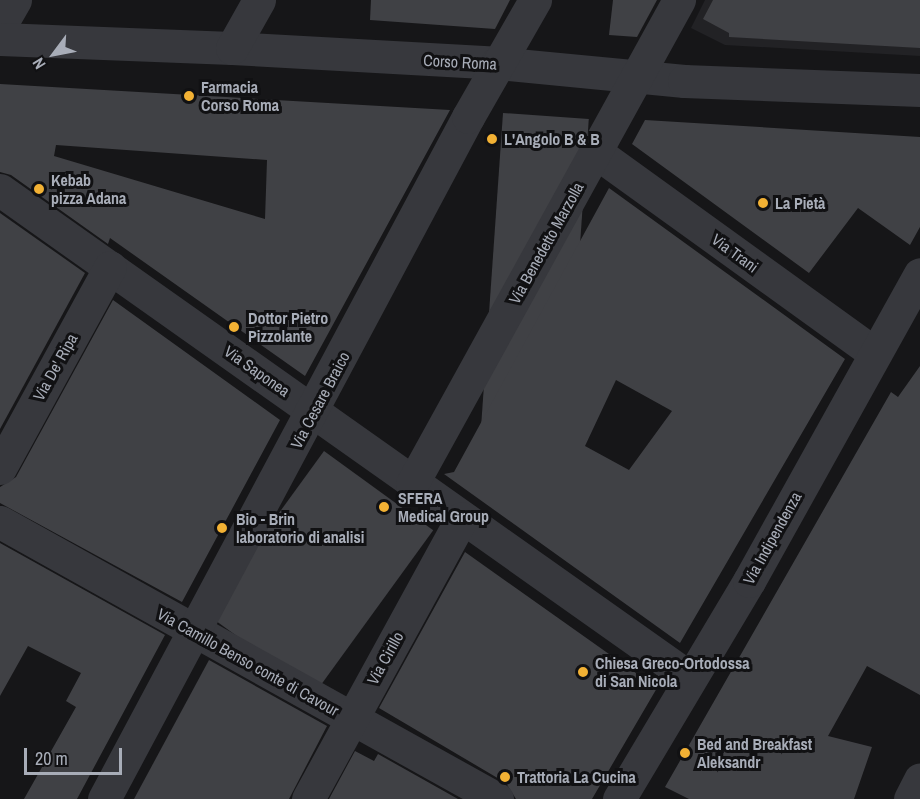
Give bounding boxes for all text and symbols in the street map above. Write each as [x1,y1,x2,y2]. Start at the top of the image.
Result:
north arrow [24,24,84,84]
street label: Corso Roma [423,50,497,74]
text: N [27,54,51,73]
place label: Farmacia Corso Roma [201,77,279,115]
marker: Farmacia Corso Roma [182,89,196,103]
place label: L'Angolo B & B [504,129,600,149]
marker: L'Angolo B & B [485,132,499,146]
place label: Kebab pizza Adana [51,170,127,208]
street label: Via Benedetto Marzolla [505,179,587,307]
marker: Kebab pizza Adana [32,182,46,196]
place label: La Pietà [775,193,825,213]
marker: La Pietà [756,196,770,210]
street label: Via Trani [708,230,762,276]
place label: Dottor Pietro Pizzolante [248,308,328,346]
marker: Dottor Pietro Pizzolante [225,318,243,336]
street label: Via De' Ripa [29,330,81,404]
street label: Via Saponea [221,341,293,401]
street label: Via Cesare Braico [286,348,354,452]
place label: SFERA Medical Group [398,488,489,526]
street label: Via Indipendenza [739,488,805,588]
marker: SFERA Medical Group [375,498,393,516]
place label: Bio - Brin laboratorio di analisi [236,509,364,547]
marker: Bio - Brin laboratorio di analisi [213,519,231,537]
street label: Via Camillo Benso conte di Cavour [154,604,342,720]
street label: Via Cirillo [363,628,407,688]
place label: Chiesa Greco-Ortodossa di San Nicola [595,653,750,691]
marker: Chiesa Greco-Ortodossa di San Nicola [576,665,590,679]
place label: Bed and Breakfast Aleksandr [697,734,812,772]
scale bar [27,736,124,774]
text: 20 m [35,746,68,771]
marker: Bed and Breakfast Aleksandr [678,746,692,760]
place label: Trattoria La Cucina [517,767,636,787]
marker: Trattoria La Cucina [498,770,512,784]

